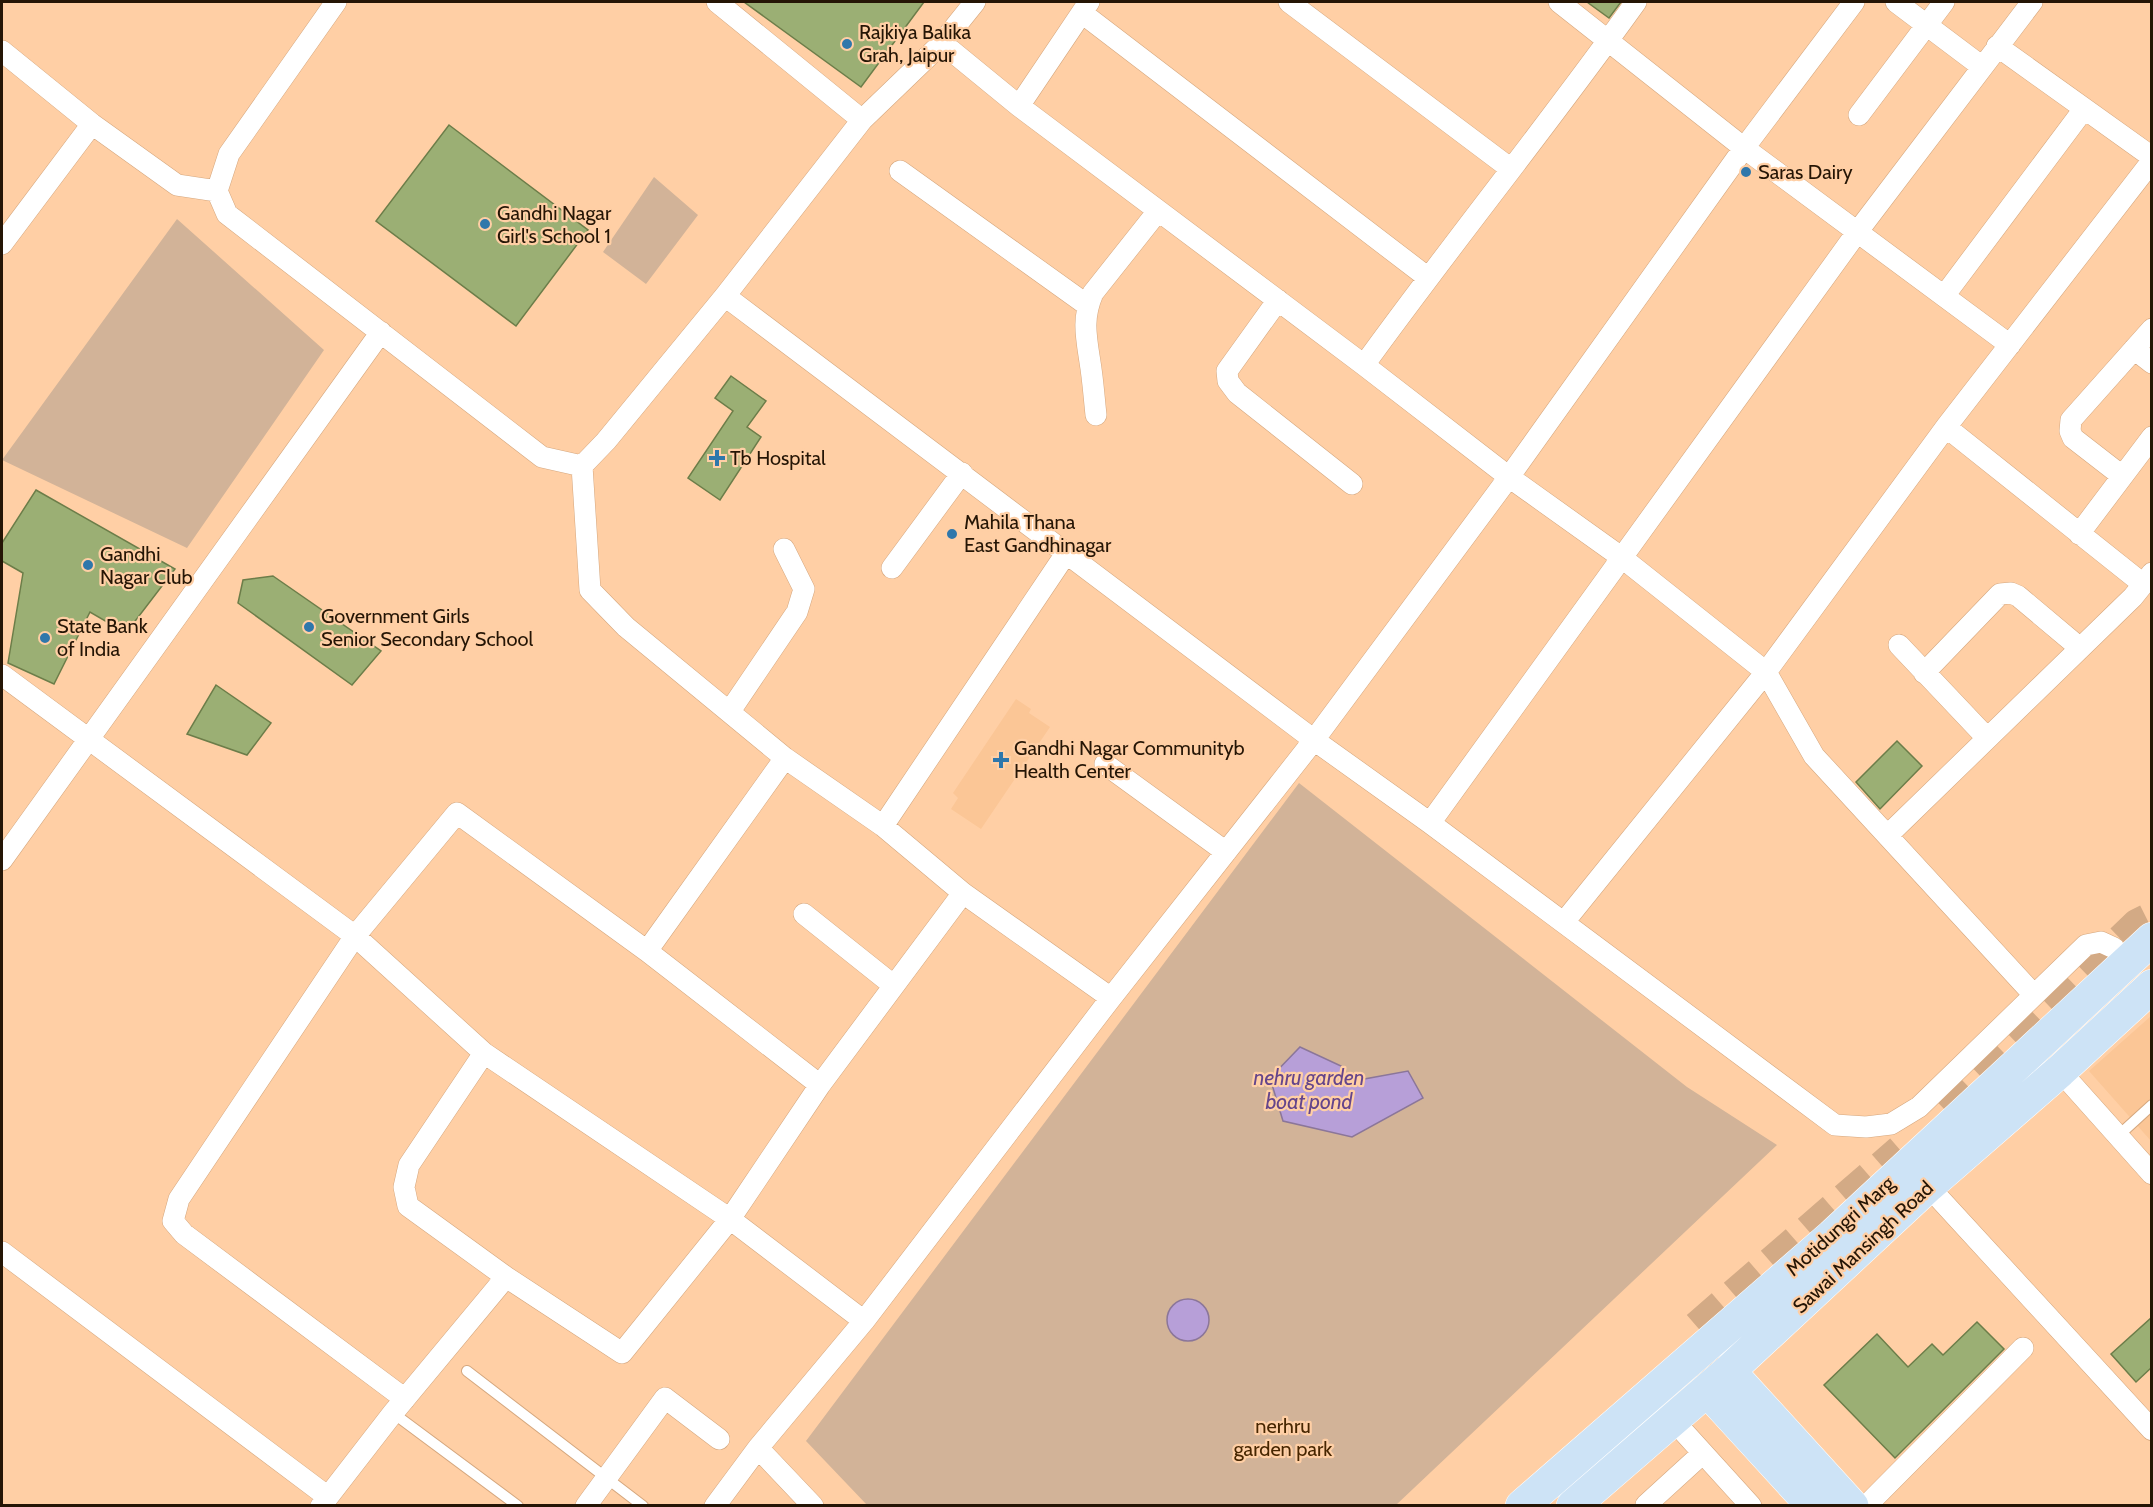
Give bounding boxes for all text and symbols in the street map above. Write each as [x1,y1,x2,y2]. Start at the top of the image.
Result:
place label: Rajkiya Balika Grah, Jaipur [859,20,971,67]
marker: Rajkiya Balika Grah, Jaipur [840,37,854,51]
place label: Saras Dairy [1758,160,1852,184]
marker: Saras Dairy [1739,165,1753,179]
place label: Gandhi Nagar Girl's School 1 [497,201,612,248]
marker: Gandhi Nagar Girl's School 1 [478,217,492,231]
place label: Tb Hospital [730,446,826,470]
marker: Tb Hospital [708,449,726,467]
place label: Mahila Thana East Gandhinagar [964,510,1112,557]
marker: Mahila Thana East Gandhinagar [945,527,959,541]
place label: Gandhi Nagar Club [100,542,192,589]
marker: Gandhi Nagar Club [81,558,95,572]
place label: Government Girls Senior Secondary School [321,604,533,651]
place label: State Bank of India [57,614,148,661]
marker: Government Girls Senior Secondary School [302,620,316,634]
marker: State Bank of India [38,631,52,645]
place label: Gandhi Nagar Communityb Health Center [1014,736,1245,783]
marker: Gandhi Nagar Communityb Health Center [992,751,1010,769]
water label: nehru garden boat pond [1254,1065,1364,1114]
street label: Motidungri Marg [1781,1170,1900,1281]
street label: Sawai Mansingh Road [1788,1176,1938,1318]
park label: nerhru garden park [1234,1414,1332,1461]

